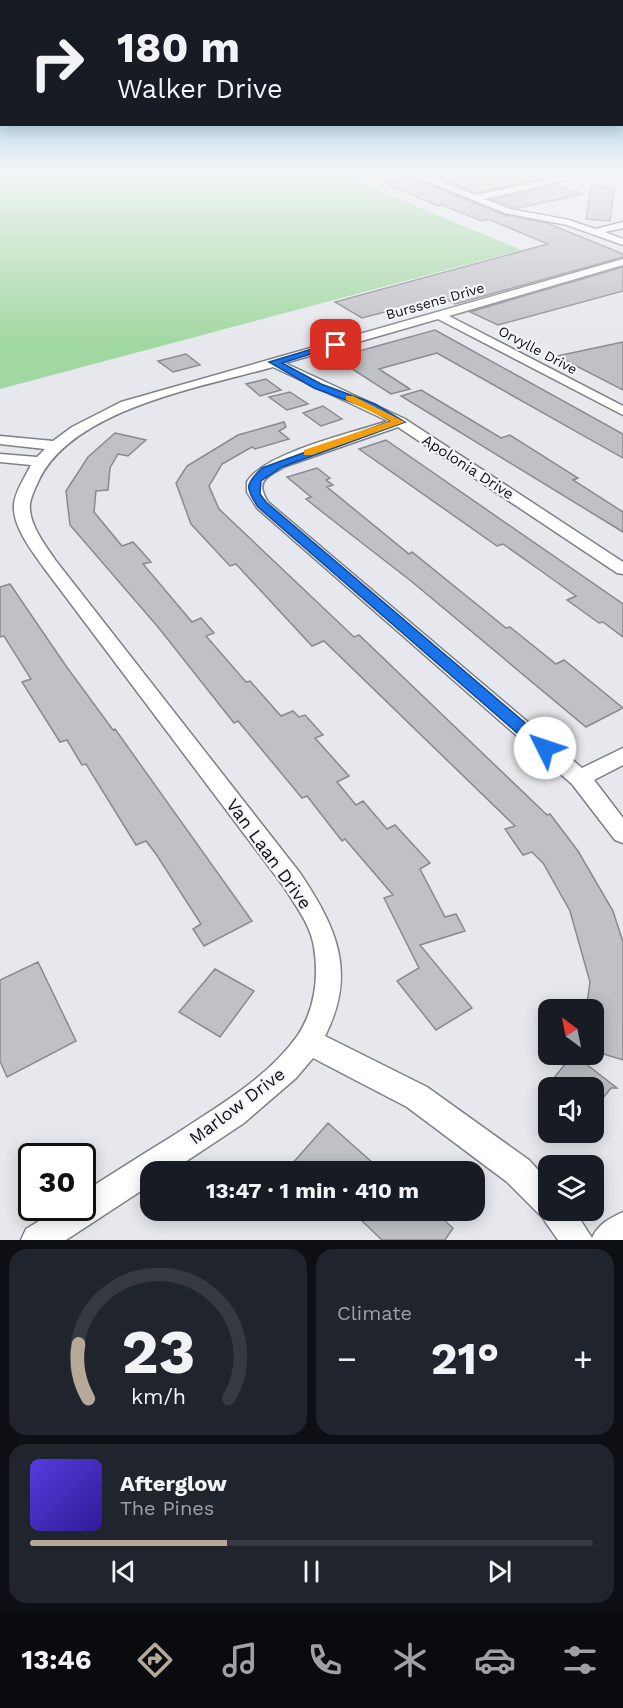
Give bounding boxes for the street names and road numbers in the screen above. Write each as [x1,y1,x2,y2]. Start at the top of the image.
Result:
street label: Burssens Drive [384,279,486,323]
street label: Orvylle Drive [496,323,580,377]
street label: Apolonia Drive [419,431,517,503]
street label: Van Laan Drive [222,794,316,913]
street label: Marlow Drive [185,1063,289,1148]

